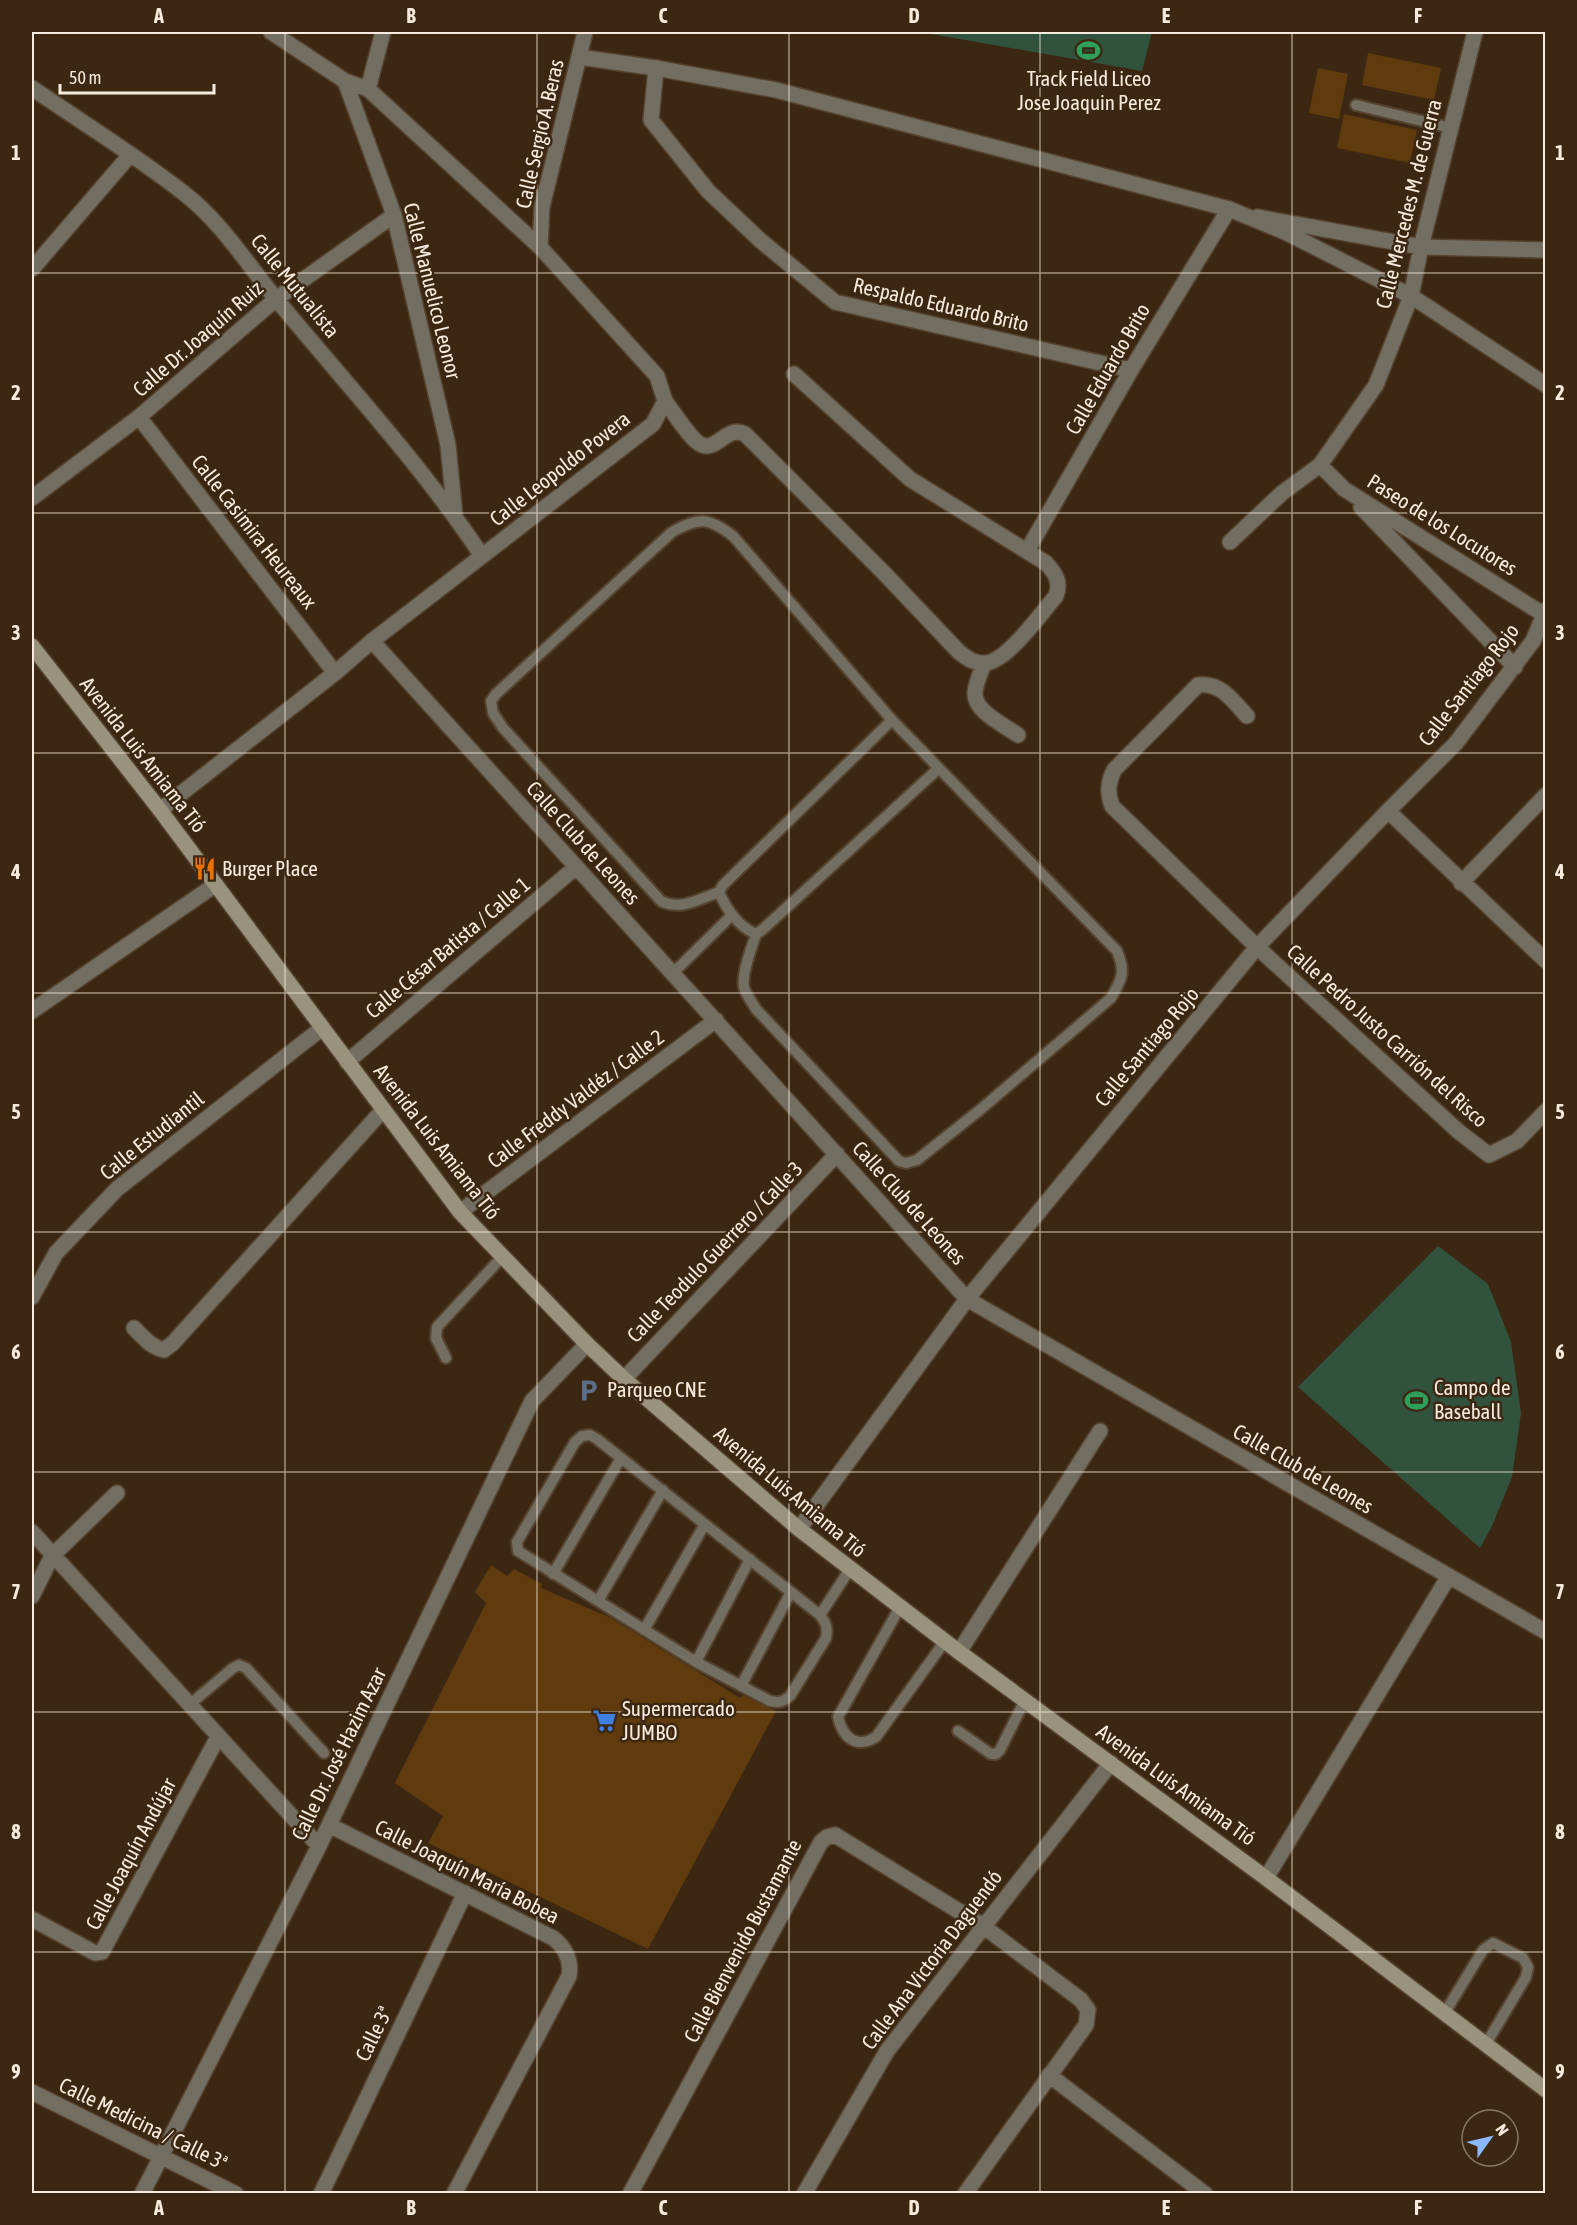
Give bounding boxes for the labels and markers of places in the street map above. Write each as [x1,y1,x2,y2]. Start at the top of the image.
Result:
sports icon: Track Field Liceo Jose Joaquin Perez [1076,38,1102,64]
place label: Track Field Liceo Jose Joaquin Perez [1017,66,1161,114]
restaurant icon: Burger Place [191,856,217,882]
place label: Burger Place [222,856,318,880]
place label: Campo de Baseball [1434,1375,1511,1423]
parking icon: Parqueo CNE [576,1377,602,1403]
place label: Parqueo CNE [607,1377,706,1401]
sports icon: Campo de Baseball [1403,1387,1429,1413]
place label: Supermercado JUMBO [622,1696,735,1744]
supermarket icon: Supermercado JUMBO [591,1708,617,1734]

